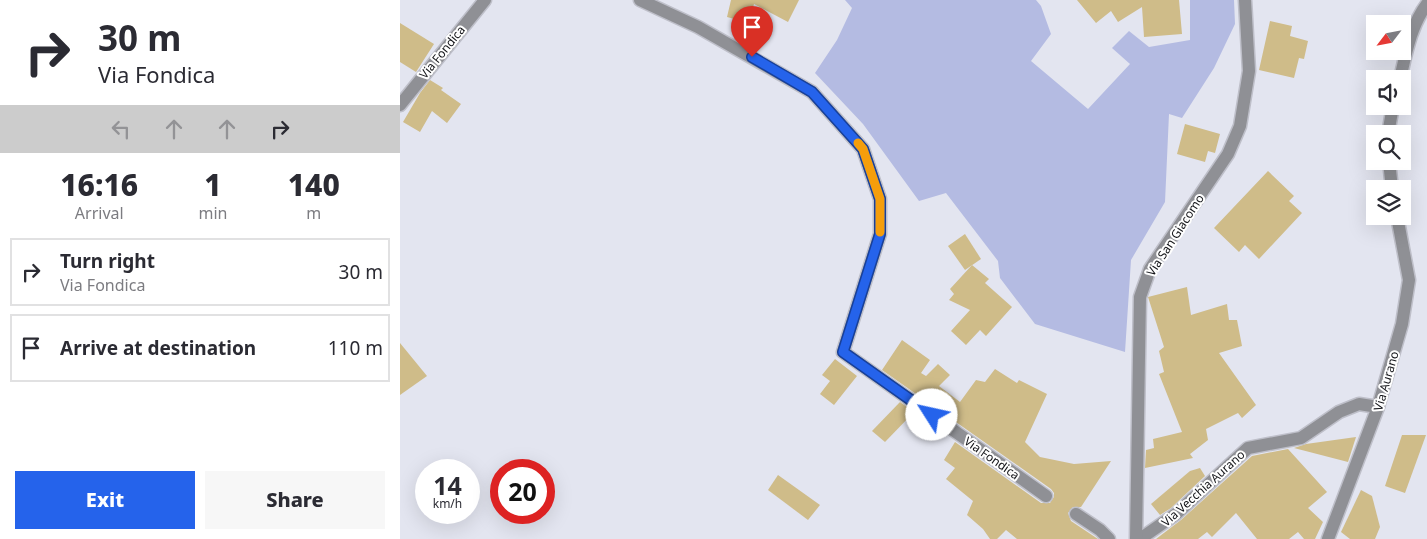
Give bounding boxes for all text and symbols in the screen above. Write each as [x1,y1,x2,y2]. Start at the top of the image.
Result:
pin [731,6,773,57]
icon: arrive [738,13,766,41]
text: 30 m [98,14,181,61]
north arrow [1366,15,1411,60]
map controls [1366,15,1411,225]
icon: right [15,20,80,85]
street label: Via Fondica [415,22,469,82]
text: Via Fondica [98,59,215,89]
button: sound [1366,70,1411,115]
icon: left [107,115,135,143]
icon: ahead [160,115,188,143]
icon: ahead [213,115,241,143]
icon: right [266,115,294,143]
button: search [1366,125,1411,170]
text: 16:16 [60,164,138,205]
text: 1 [204,164,222,205]
text: 140 [288,164,340,205]
button: layers [1366,180,1411,225]
street label: Via San Giacomo [1142,191,1208,279]
text: Arrival [75,202,124,224]
text: min [198,202,227,224]
text: m [306,202,321,224]
text: Turn right [60,248,155,274]
icon: right [17,258,45,286]
text: 30 m [339,259,383,285]
text: Via Fondica [60,274,145,296]
icon: arrive [17,334,45,362]
text: Arrive at destination [60,335,256,361]
text: 110 m [328,335,383,361]
street label: Via Aurano [1369,349,1403,413]
position arrow [905,388,957,440]
street label: Via Fondica [961,433,1023,483]
street label: Via Vecchia Aurano [1158,446,1248,530]
speed limit sign: 20 [490,459,555,524]
text: 14 [433,468,462,502]
button: Exit [15,471,195,529]
button: Share [205,471,385,529]
text: km/h [433,495,462,512]

